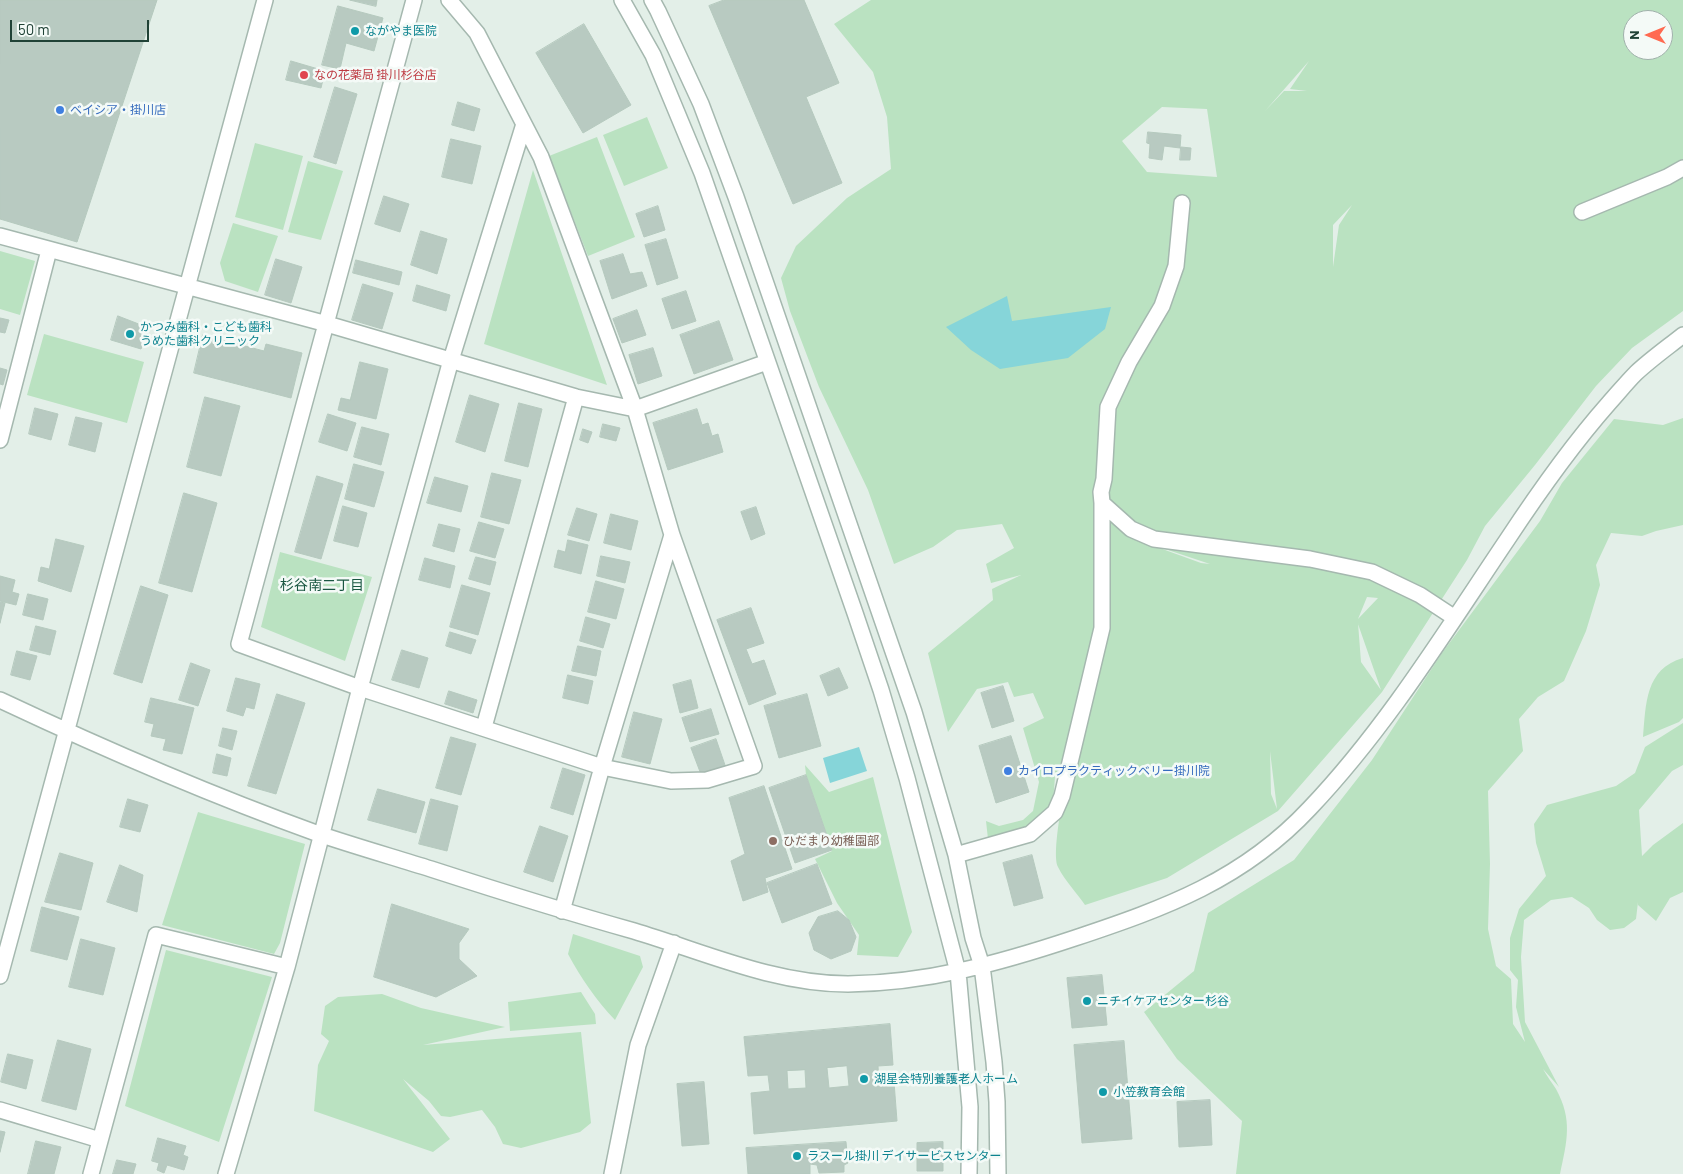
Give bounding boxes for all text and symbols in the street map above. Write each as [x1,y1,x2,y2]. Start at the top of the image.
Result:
scale bar [12,10,151,42]
north arrow [1623,10,1673,60]
text: 50 m [18,20,50,38]
place label: ながやま医院 [365,24,437,38]
marker: ながやま医院 [349,25,361,37]
text: N [1625,30,1642,40]
place label: なの花薬局 掛川杉谷店 [314,68,436,82]
marker: なの花薬局 掛川杉谷店 [298,69,310,81]
place label: ベイシア・掛川店 [70,103,166,117]
marker: ベイシア・掛川店 [54,104,66,116]
place label: かつみ歯科・こども歯科 うめた歯科クリニック [140,320,272,348]
marker: かつみ歯科・こども歯科 うめた歯科クリニック [124,328,136,340]
district label: 杉谷南二丁目 [280,577,364,593]
place label: カイロプラクティックベリー掛川院 [1018,764,1210,778]
marker: カイロプラクティックベリー掛川院 [1002,765,1014,777]
place label: ひだまり幼稚園部 [783,834,879,848]
marker: ひだまり幼稚園部 [767,835,779,847]
place label: ニチイケアセンター杉谷 [1097,994,1229,1008]
marker: ニチイケアセンター杉谷 [1081,995,1093,1007]
place label: 湖星会特別養護老人ホーム [874,1072,1018,1086]
marker: 湖星会特別養護老人ホーム [858,1073,870,1085]
place label: 小笠教育会館 [1113,1085,1185,1099]
marker: 小笠教育会館 [1097,1086,1109,1098]
place label: ラスール掛川 デイサービスセンター [807,1149,1001,1163]
marker: ラスール掛川 デイサービスセンター [791,1150,803,1162]

